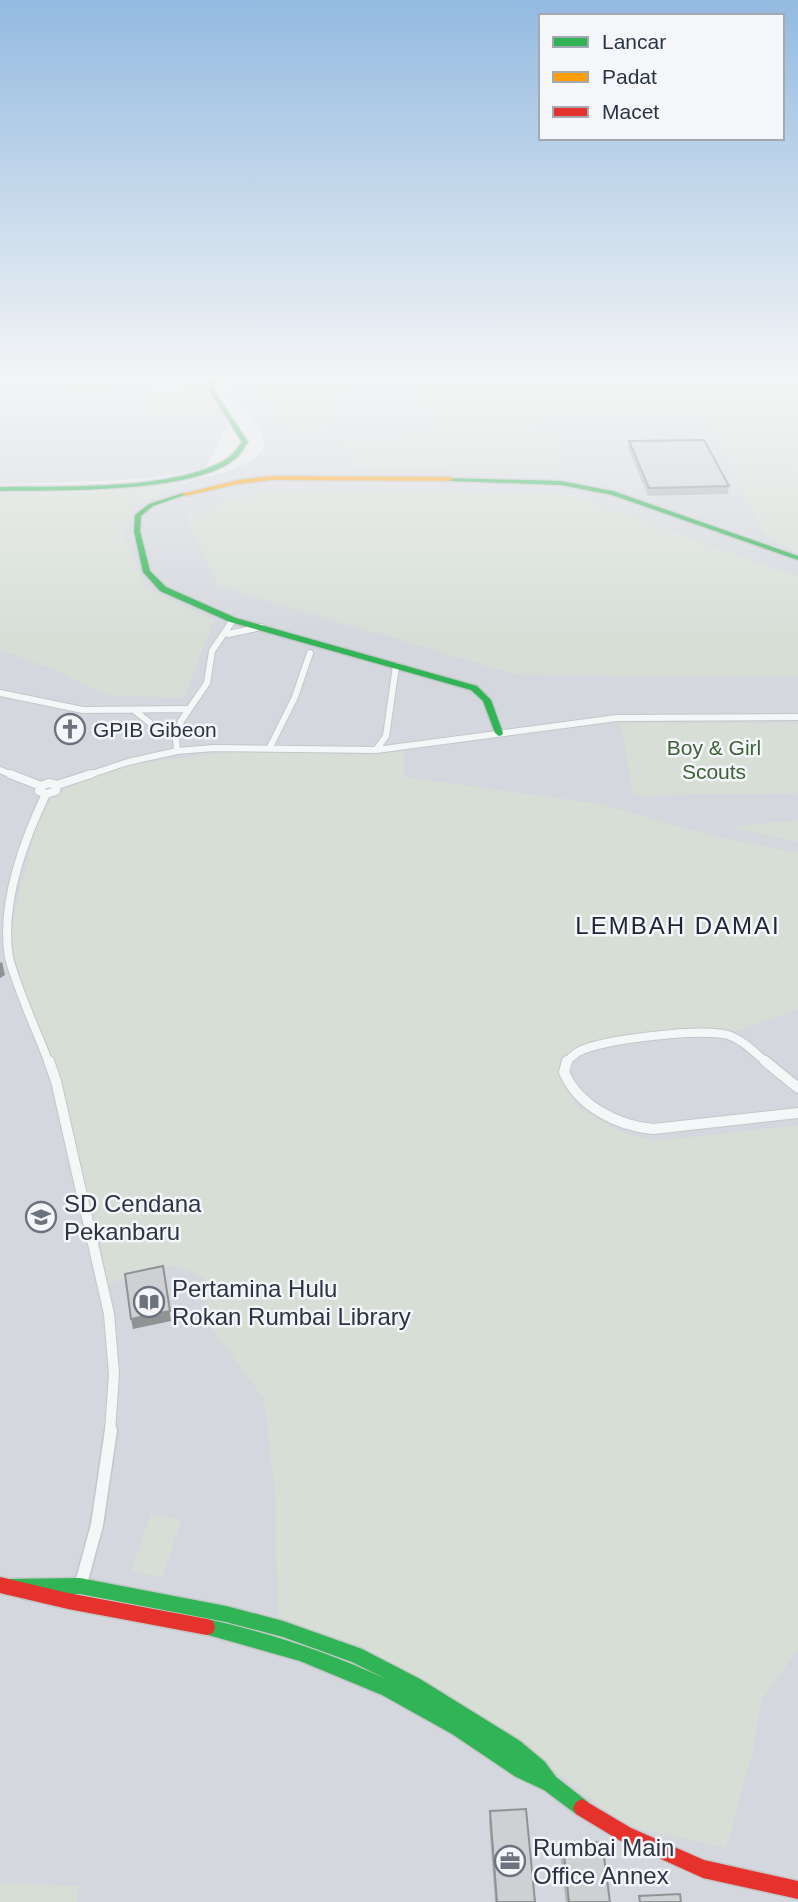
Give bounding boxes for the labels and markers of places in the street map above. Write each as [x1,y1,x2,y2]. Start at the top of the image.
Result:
church icon: GPIB Gibeon [53,712,87,746]
place label: GPIB Gibeon [93,718,217,741]
place label: SD Cendana Pekanbaru [64,1190,202,1245]
school or university icon: SD Cendana Pekanbaru [24,1200,58,1234]
place label: Pertamina Hulu Rokan Rumbai Library [172,1275,411,1330]
library icon: Pertamina Hulu Rokan Rumbai Library [132,1285,166,1319]
place label: Rumbai Main Office Annex [533,1834,674,1889]
office icon: Rumbai Main Office Annex [493,1844,527,1878]

